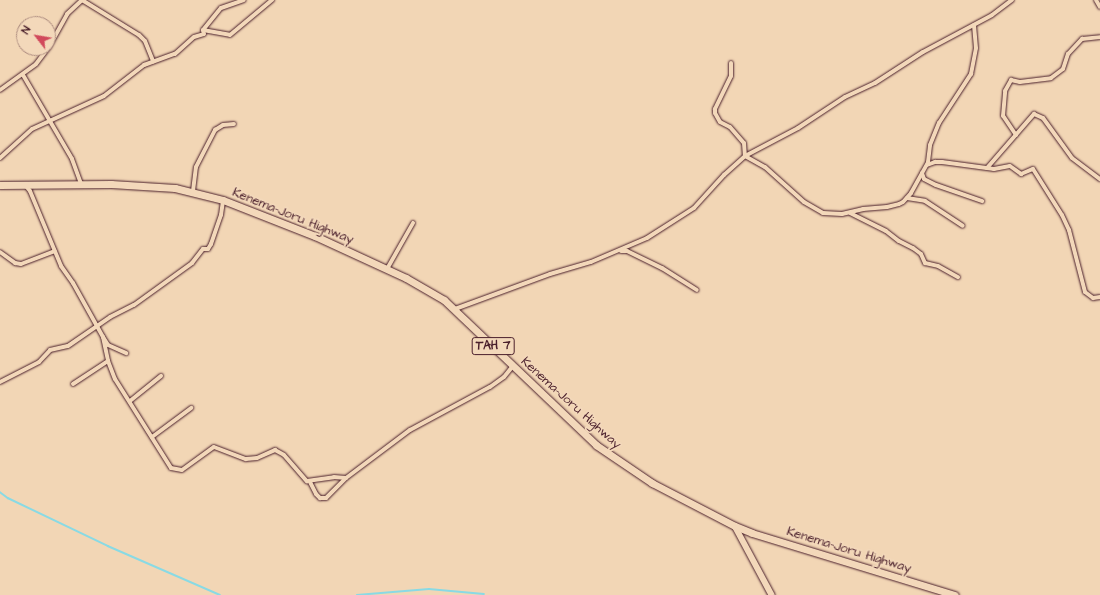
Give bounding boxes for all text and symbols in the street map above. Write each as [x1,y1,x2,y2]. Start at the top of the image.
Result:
north arrow [16,16,56,56]
text: N [18,23,34,37]
street label: Kenema-Joru Highway [230,184,356,248]
road number: TAH 7 [471,336,515,356]
street label: Kenema-Joru Highway [518,354,624,452]
street label: Kenema-Joru Highway [785,524,913,576]

